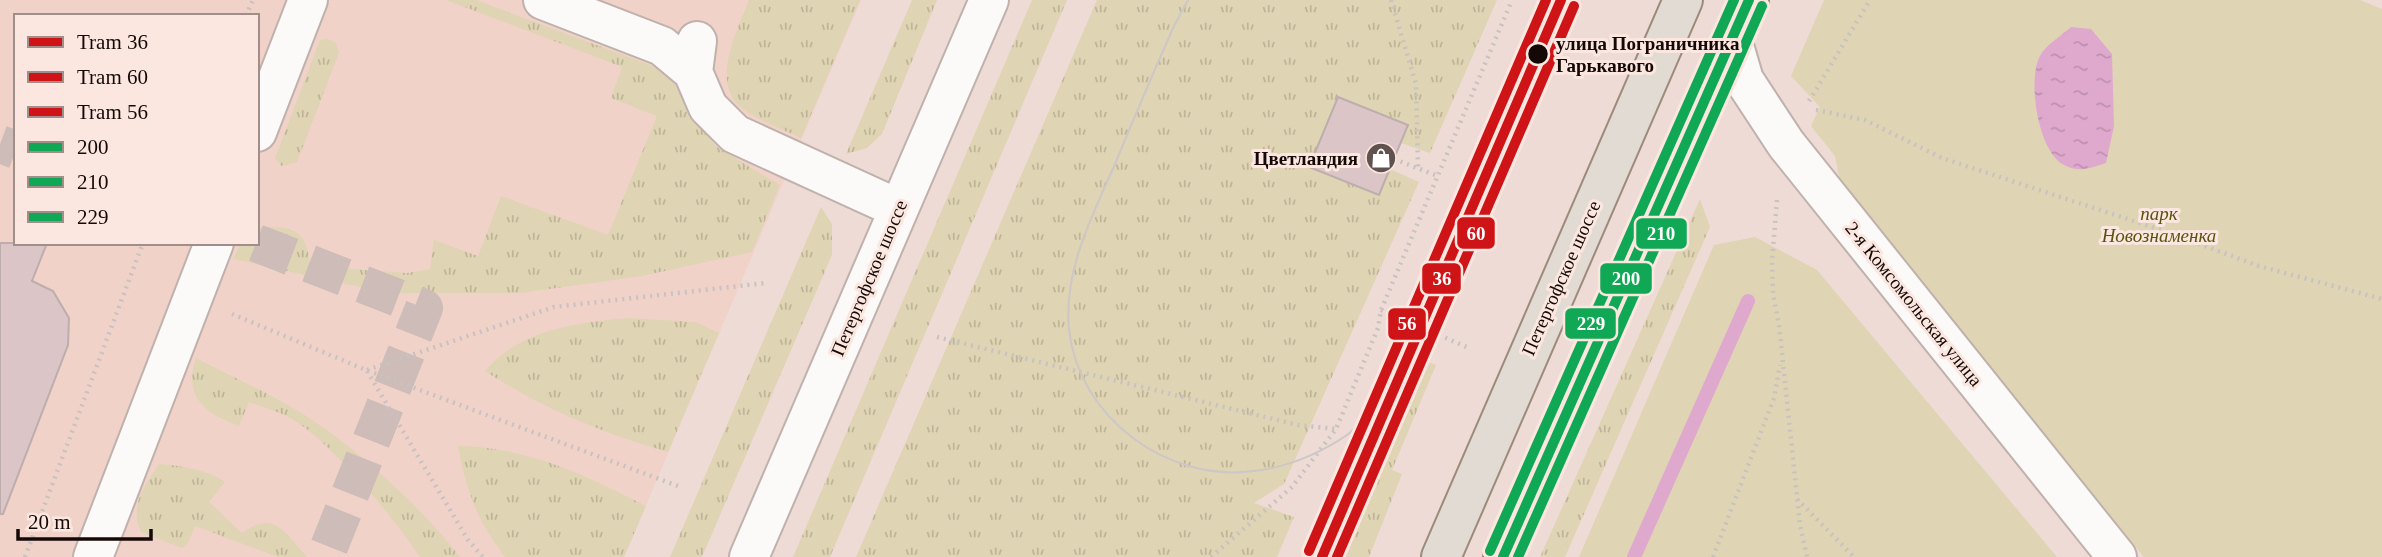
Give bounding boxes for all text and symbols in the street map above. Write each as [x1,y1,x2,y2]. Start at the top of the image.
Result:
legend [14,14,259,245]
text: Tram 36 [77,30,148,54]
place label: улица Пограничника Гарькавого [1556,33,1740,76]
marker: улица Пограничника Гарькавого [1526,42,1550,66]
text: Tram 60 [77,65,148,89]
text: Tram 56 [77,100,148,124]
text: 200 [77,135,109,159]
shop icon: Цветландия [1364,141,1398,175]
place label: Цветландия [1254,148,1358,169]
text: 210 [77,170,109,194]
street label: Петергофское шоссе [827,197,911,359]
street label: Петергофское шоссе [1517,197,1605,359]
park label: парк Новознаменка [2101,203,2216,246]
text: 229 [77,205,109,229]
line badge: 60 [1456,216,1496,250]
line badge: 210 [1635,217,1688,250]
street label: 2-я Комсомольская улица [1841,218,1987,391]
text: 60 [1467,223,1486,244]
text: 210 [1647,223,1675,244]
line badge: 36 [1421,262,1462,295]
line badge: 200 [1599,262,1653,295]
text: 36 [1433,268,1452,289]
text: 200 [1612,268,1640,289]
line badge: 56 [1387,307,1427,341]
line badge: 229 [1564,307,1617,340]
text: 56 [1398,313,1417,334]
text: 229 [1577,313,1605,334]
scale bar [18,498,150,542]
text: 20 m [28,510,71,534]

